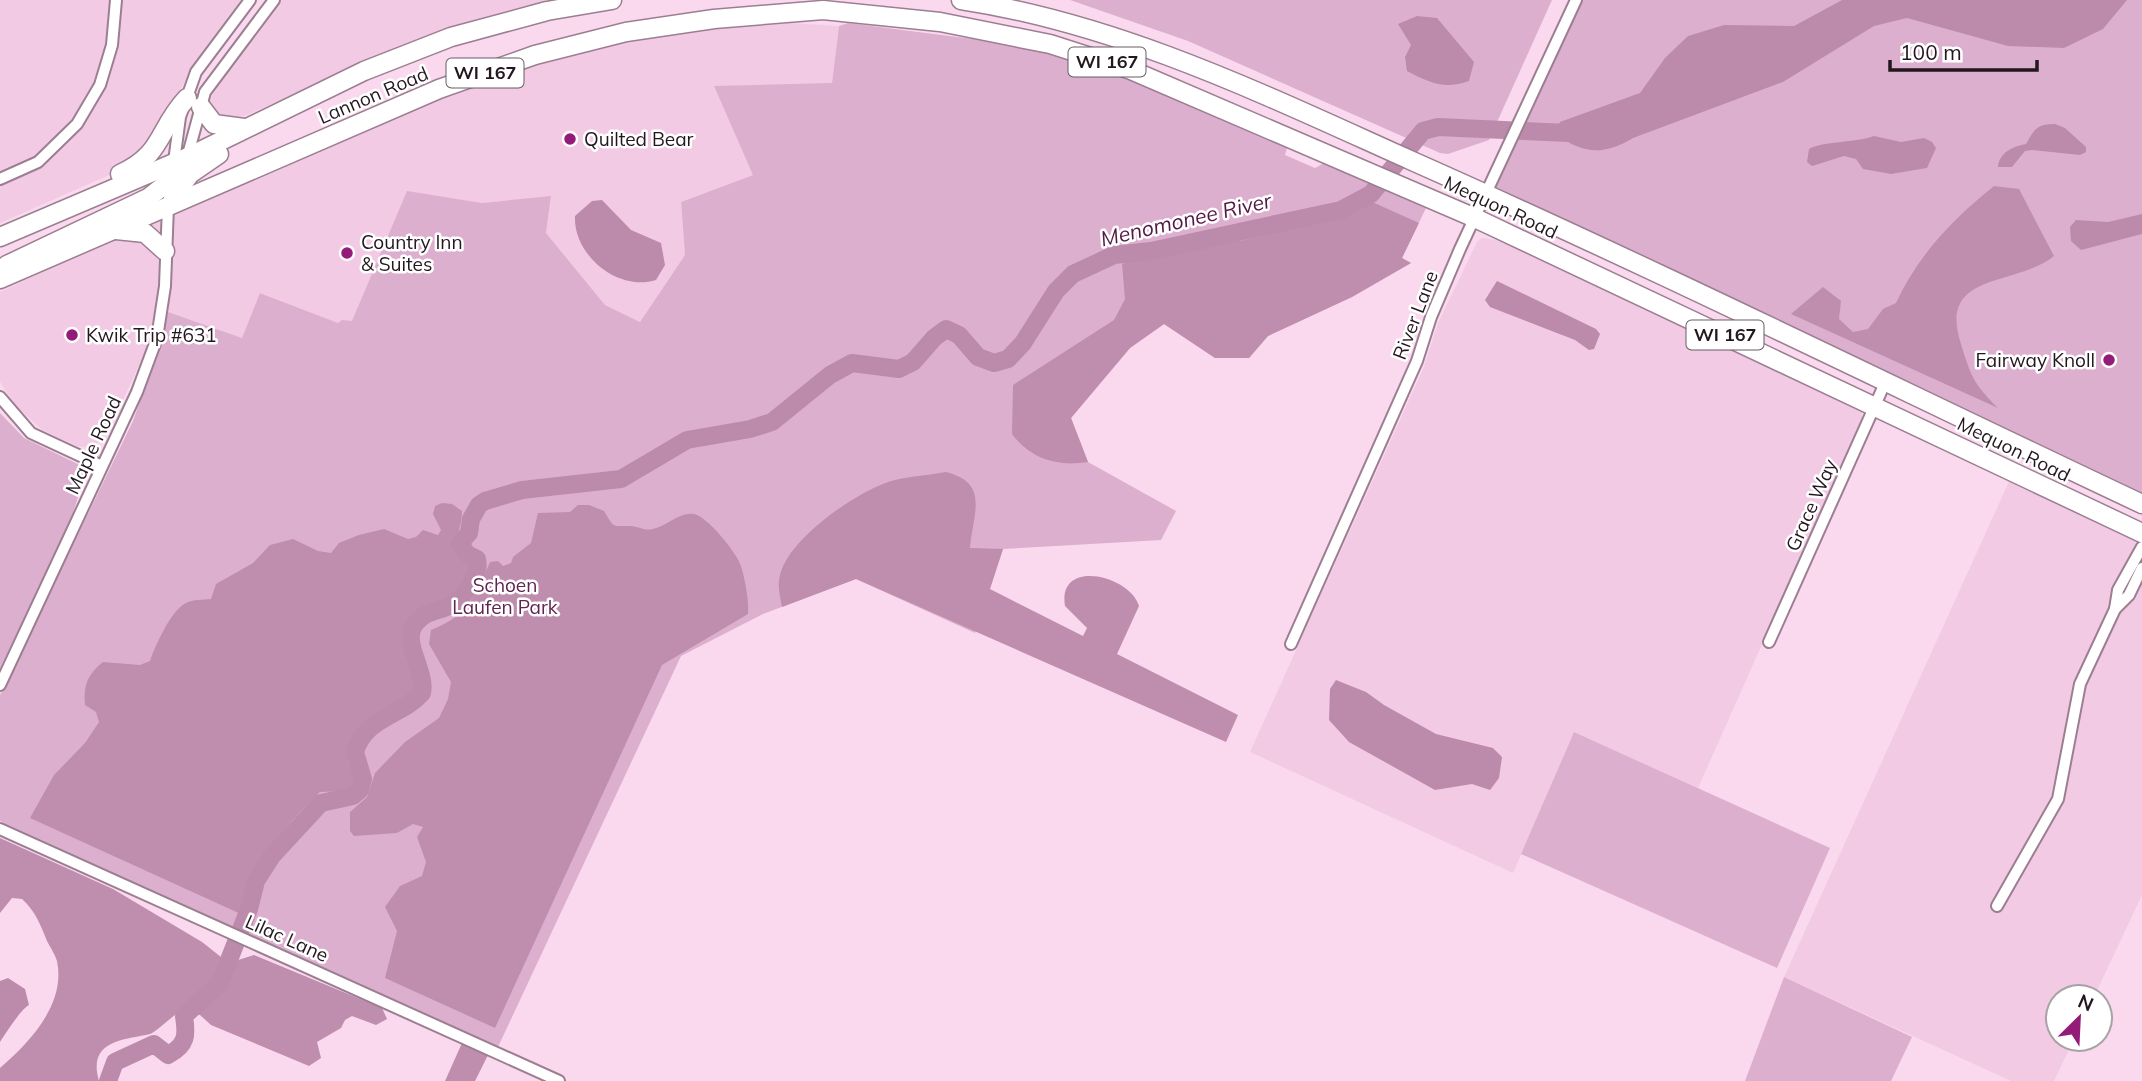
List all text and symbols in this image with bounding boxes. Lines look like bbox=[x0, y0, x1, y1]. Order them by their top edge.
scale bar bbox=[1890, 28, 2037, 72]
text: 100 m bbox=[1900, 39, 1962, 65]
road number: WI 167 bbox=[1068, 48, 1146, 76]
road number: WI 167 bbox=[447, 58, 524, 88]
street label: Lannon Road bbox=[314, 61, 432, 129]
place label: Quilted Bear bbox=[584, 127, 694, 151]
marker: Quilted Bear bbox=[562, 131, 578, 147]
street label: Mequon Road bbox=[1440, 170, 1562, 244]
water label: Menomonee River bbox=[1098, 186, 1275, 251]
place label: Country Inn & Suites bbox=[361, 230, 463, 276]
marker: Country Inn & Suites bbox=[339, 245, 355, 261]
street label: River Lane bbox=[1387, 267, 1443, 363]
road number: WI 167 bbox=[1686, 320, 1764, 349]
place label: Kwik Trip #631 bbox=[86, 323, 217, 347]
marker: Kwik Trip #631 bbox=[64, 327, 80, 343]
place label: Fairway Knoll bbox=[1976, 348, 2095, 372]
marker: Fairway Knoll bbox=[2101, 352, 2117, 368]
street label: Maple Road bbox=[60, 392, 126, 498]
street label: Mequon Road bbox=[1954, 411, 2074, 487]
street label: Grace Way bbox=[1780, 455, 1842, 555]
park label: Schoen Laufen Park bbox=[452, 573, 558, 619]
street label: Lilac Lane bbox=[242, 909, 332, 967]
north arrow bbox=[2044, 983, 2114, 1053]
text: N bbox=[2074, 989, 2097, 1016]

